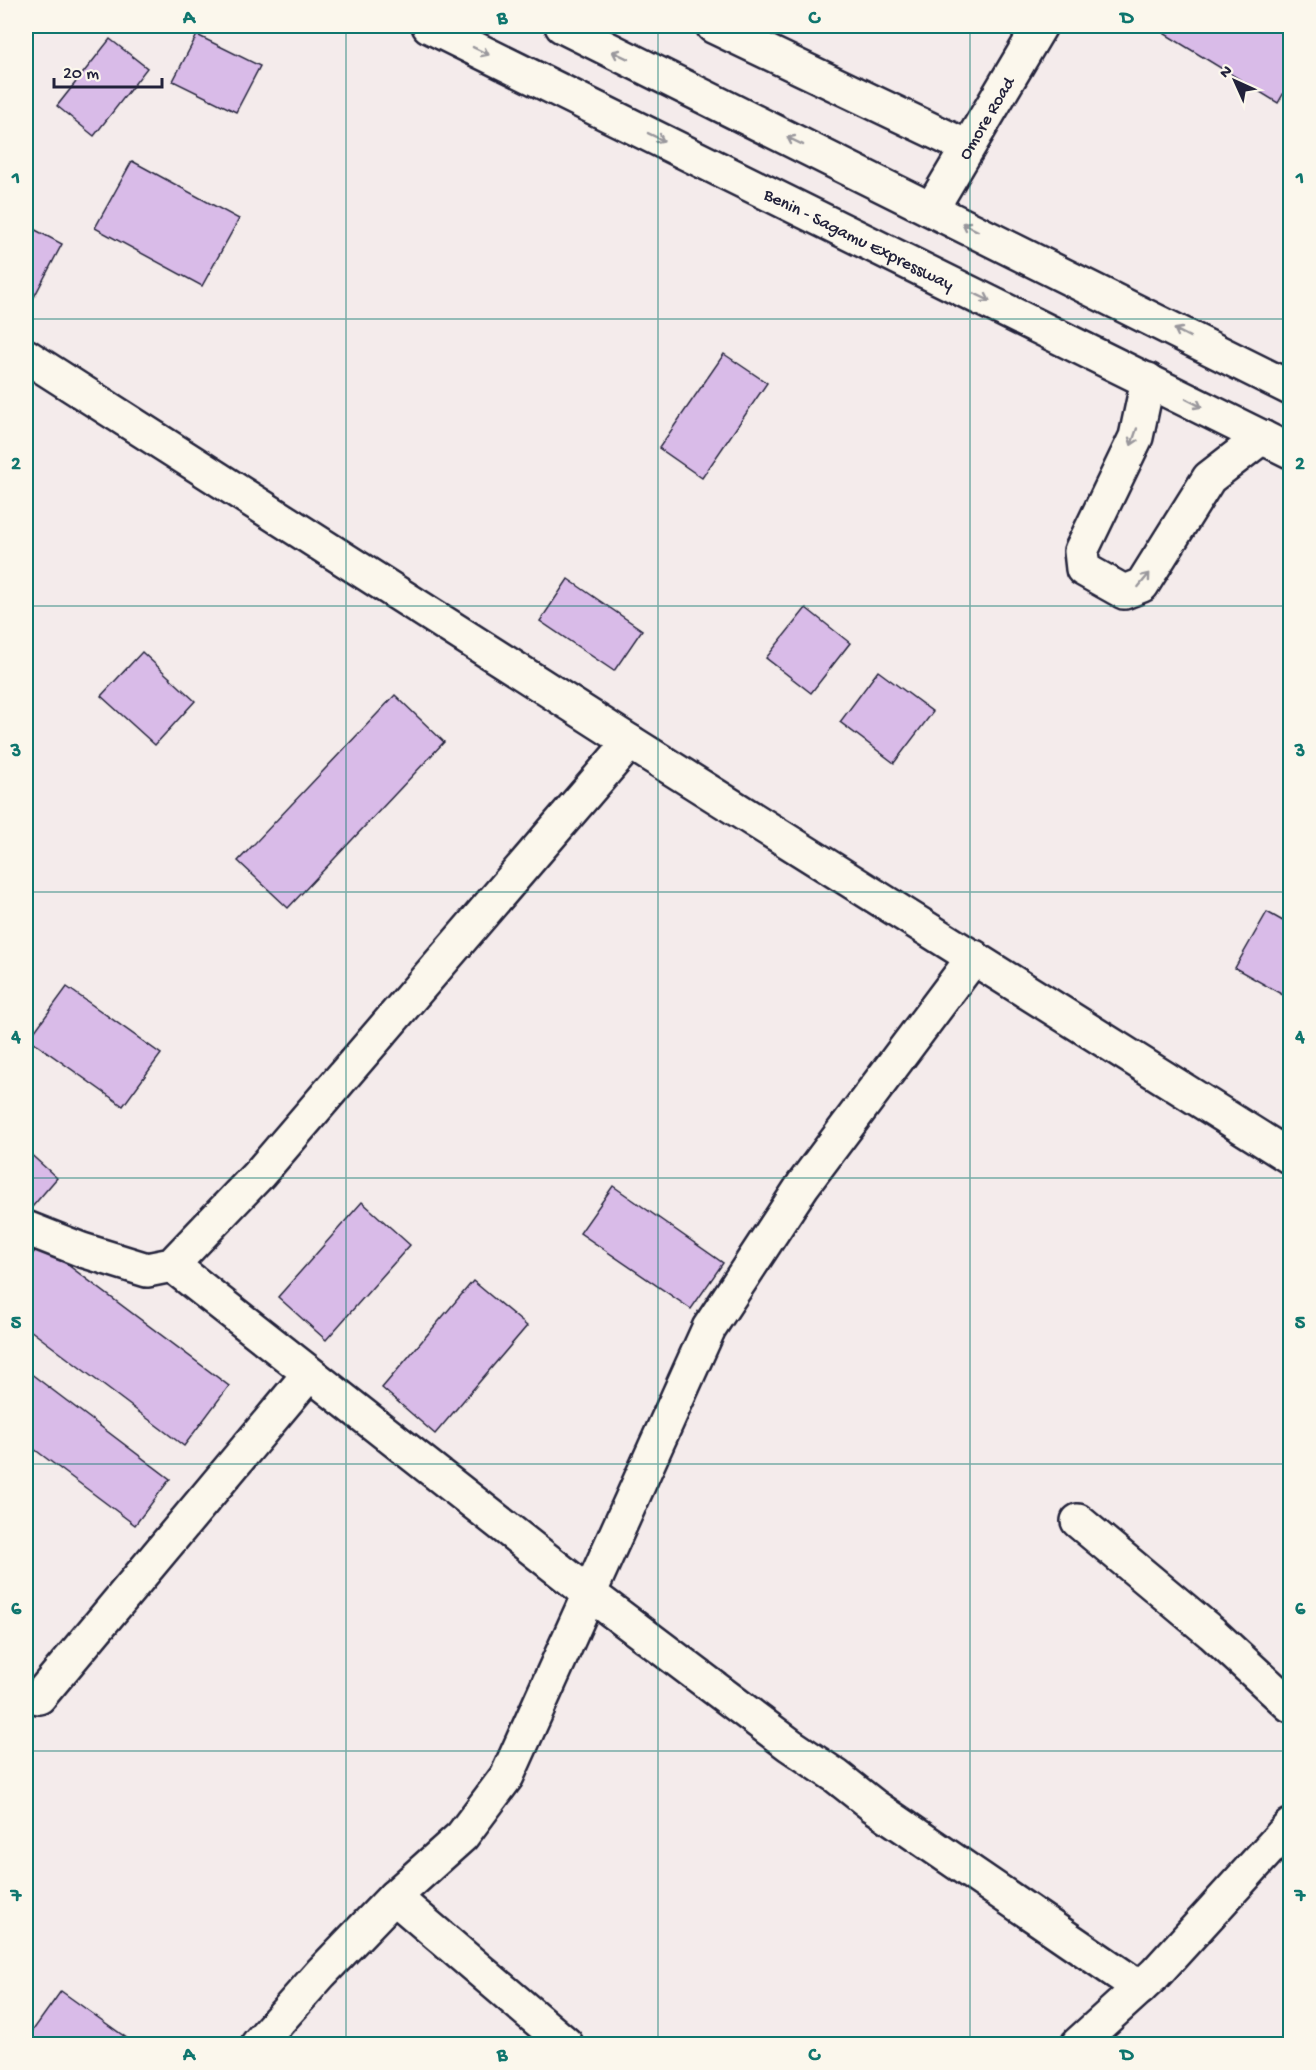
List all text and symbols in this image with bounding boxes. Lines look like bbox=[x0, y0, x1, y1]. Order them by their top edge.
text: A bbox=[182, 8, 197, 31]
text: B bbox=[496, 8, 508, 31]
text: C bbox=[808, 8, 822, 31]
text: D bbox=[1118, 8, 1134, 31]
one-way arrow bbox=[472, 46, 490, 58]
one-way arrow bbox=[612, 48, 630, 60]
scale bar bbox=[54, 51, 162, 89]
north arrow bbox=[1205, 51, 1265, 111]
text: N bbox=[1216, 62, 1238, 83]
text: 20 m bbox=[63, 64, 99, 85]
street label: Omore Road bbox=[955, 73, 1021, 164]
one-way arrow bbox=[647, 132, 665, 144]
one-way arrow bbox=[787, 135, 805, 146]
text: 1 bbox=[11, 168, 20, 191]
text: 1 bbox=[1295, 168, 1304, 191]
street label: Benin - Sagamu Expressway bbox=[759, 185, 957, 296]
one-way arrow bbox=[961, 221, 979, 233]
one-way arrow bbox=[972, 292, 990, 304]
one-way arrow bbox=[1173, 327, 1191, 339]
one-way arrow bbox=[1185, 397, 1202, 409]
one-way arrow bbox=[1128, 427, 1139, 446]
text: 2 bbox=[11, 454, 21, 477]
text: 2 bbox=[1295, 454, 1305, 477]
one-way arrow bbox=[1137, 572, 1150, 588]
text: 3 bbox=[10, 741, 21, 764]
text: 3 bbox=[1294, 741, 1305, 764]
text: 4 bbox=[10, 1027, 21, 1050]
text: 4 bbox=[1294, 1027, 1305, 1050]
text: 5 bbox=[11, 1313, 22, 1336]
text: 5 bbox=[1295, 1313, 1306, 1336]
text: 6 bbox=[11, 1599, 22, 1622]
text: 6 bbox=[1295, 1599, 1306, 1622]
text: 7 bbox=[10, 1886, 23, 1909]
text: 7 bbox=[1294, 1886, 1307, 1909]
text: A bbox=[182, 2045, 197, 2068]
text: B bbox=[496, 2045, 508, 2068]
text: C bbox=[808, 2045, 822, 2068]
text: D bbox=[1118, 2045, 1134, 2068]

